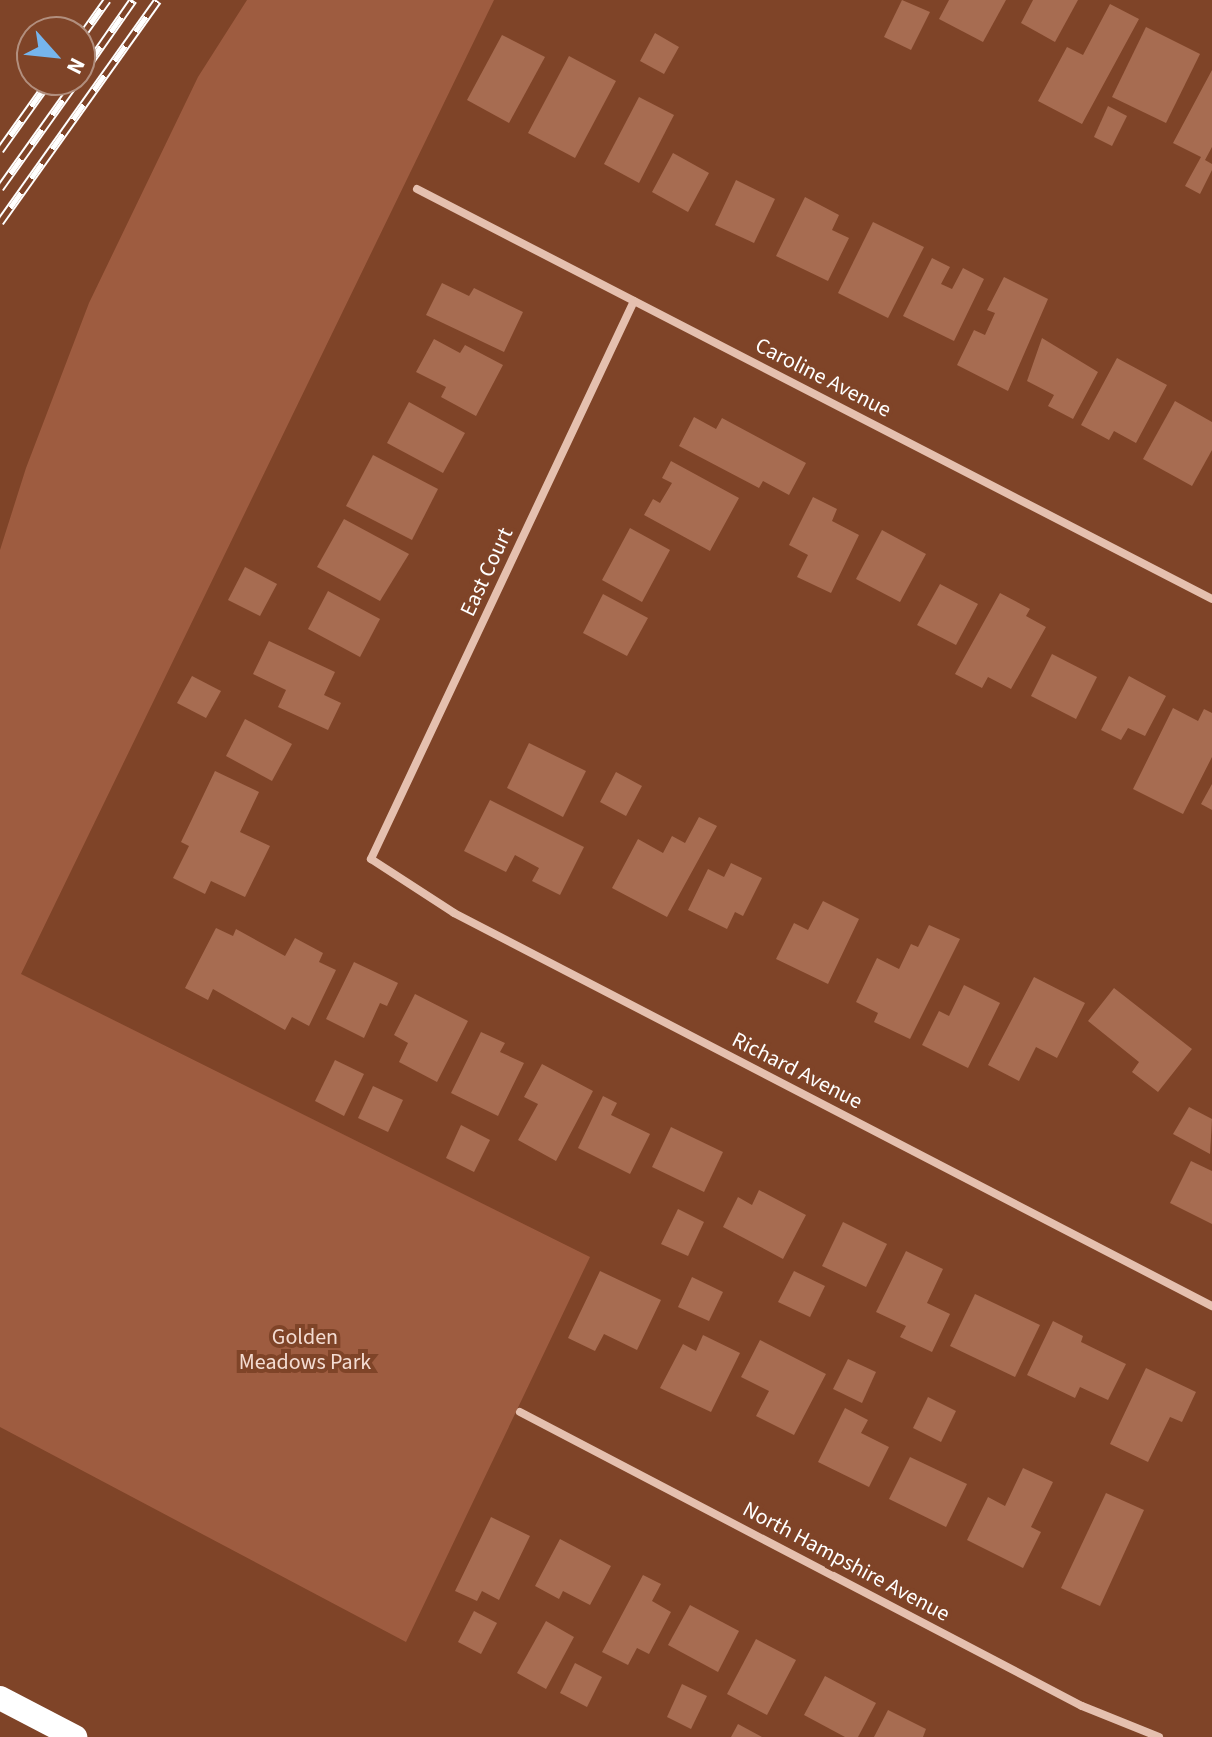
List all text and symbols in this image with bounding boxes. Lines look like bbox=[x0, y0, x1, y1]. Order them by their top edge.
north arrow bbox=[16, 16, 96, 96]
text: N bbox=[58, 52, 93, 80]
street label: Caroline Avenue bbox=[751, 332, 895, 424]
street label: East Court bbox=[455, 523, 519, 621]
street label: Richard Avenue bbox=[727, 1027, 867, 1115]
park label: Golden Meadows Park bbox=[239, 1324, 371, 1376]
street label: North Hampshire Avenue bbox=[738, 1496, 954, 1628]

